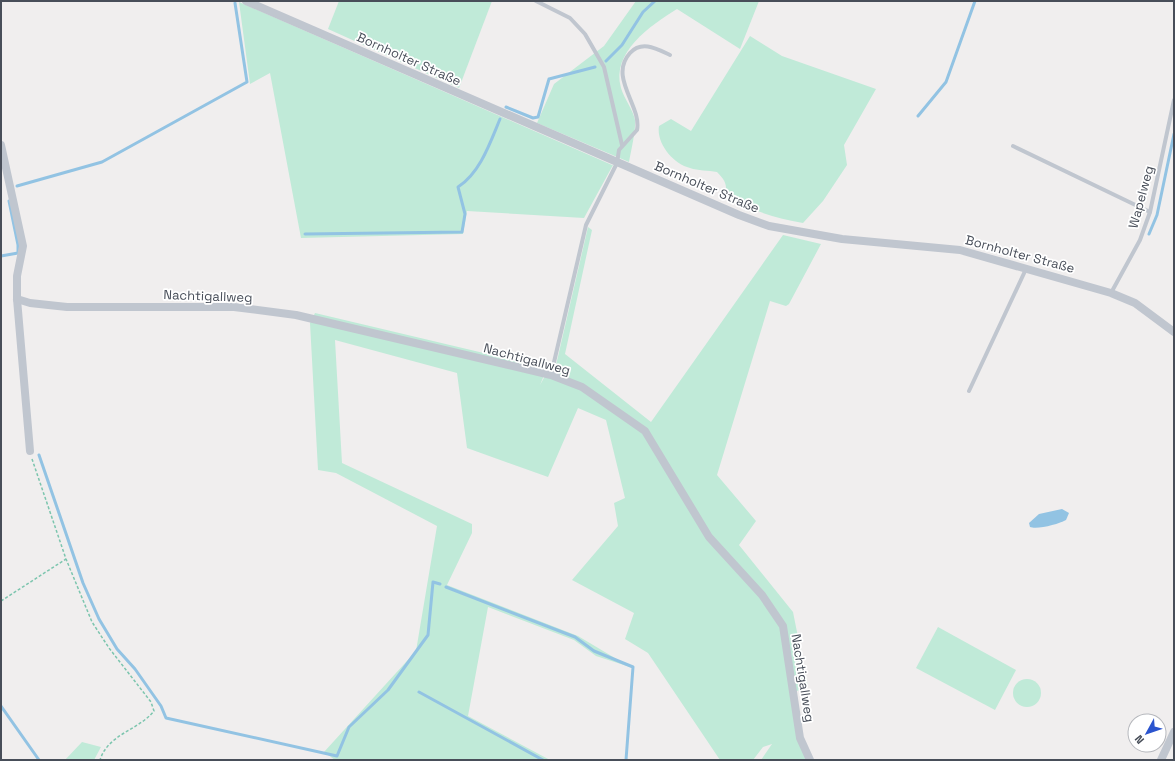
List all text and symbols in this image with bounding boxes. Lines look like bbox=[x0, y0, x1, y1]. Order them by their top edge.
street label: Bornholter Straße bbox=[354, 28, 464, 90]
street label: Bornholter Straße bbox=[652, 157, 762, 217]
street label: Wapelweg bbox=[1124, 164, 1158, 230]
street label: Bornholter Straße bbox=[964, 231, 1076, 277]
street label: Nachtigallweg bbox=[163, 286, 253, 306]
street label: Nachtigallweg bbox=[482, 339, 572, 379]
street label: Nachtigallweg bbox=[788, 633, 818, 723]
north arrow bbox=[1127, 713, 1167, 753]
text: N bbox=[1132, 732, 1147, 747]

